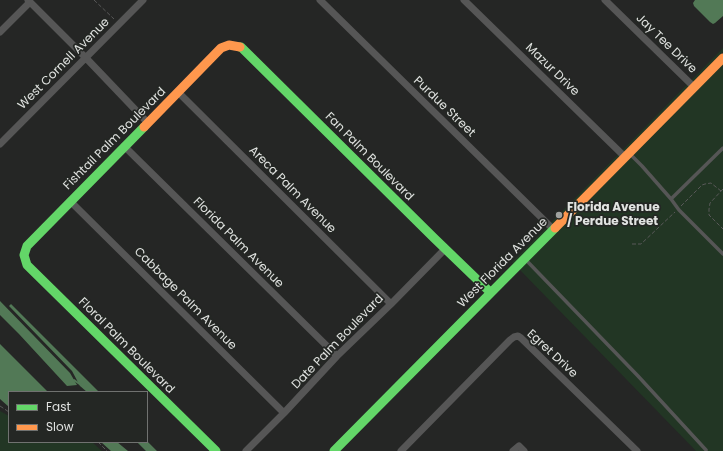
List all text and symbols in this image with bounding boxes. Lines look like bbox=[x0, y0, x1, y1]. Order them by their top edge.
street label: Jay Tee Drive bbox=[633, 11, 699, 77]
street label: West Cornell Avenue bbox=[15, 15, 113, 113]
street label: Mazur Drive bbox=[522, 41, 582, 99]
street label: Purdue Street bbox=[410, 74, 478, 140]
street label: Fishtail Palm Boulevard bbox=[61, 85, 169, 193]
street label: Fan Palm Boulevard bbox=[322, 110, 416, 204]
street label: Areca Palm Avenue bbox=[245, 143, 339, 237]
street label: Florida Palm Avenue bbox=[190, 195, 286, 291]
place label: Florida Avenue / Perdue Street bbox=[567, 201, 660, 229]
marker: Florida Avenue / Perdue Street bbox=[554, 210, 564, 220]
street label: West Florida Avenue bbox=[455, 215, 551, 311]
street label: Cabbage Palm Avenue bbox=[131, 245, 239, 353]
street label: Date Palm Boulevard bbox=[289, 292, 387, 392]
street label: Floral Palm Boulevard bbox=[75, 295, 177, 397]
street label: Egret Drive bbox=[524, 327, 580, 381]
legend bbox=[8, 391, 148, 443]
text: Fast bbox=[46, 398, 71, 415]
text: Slow bbox=[46, 418, 74, 435]

